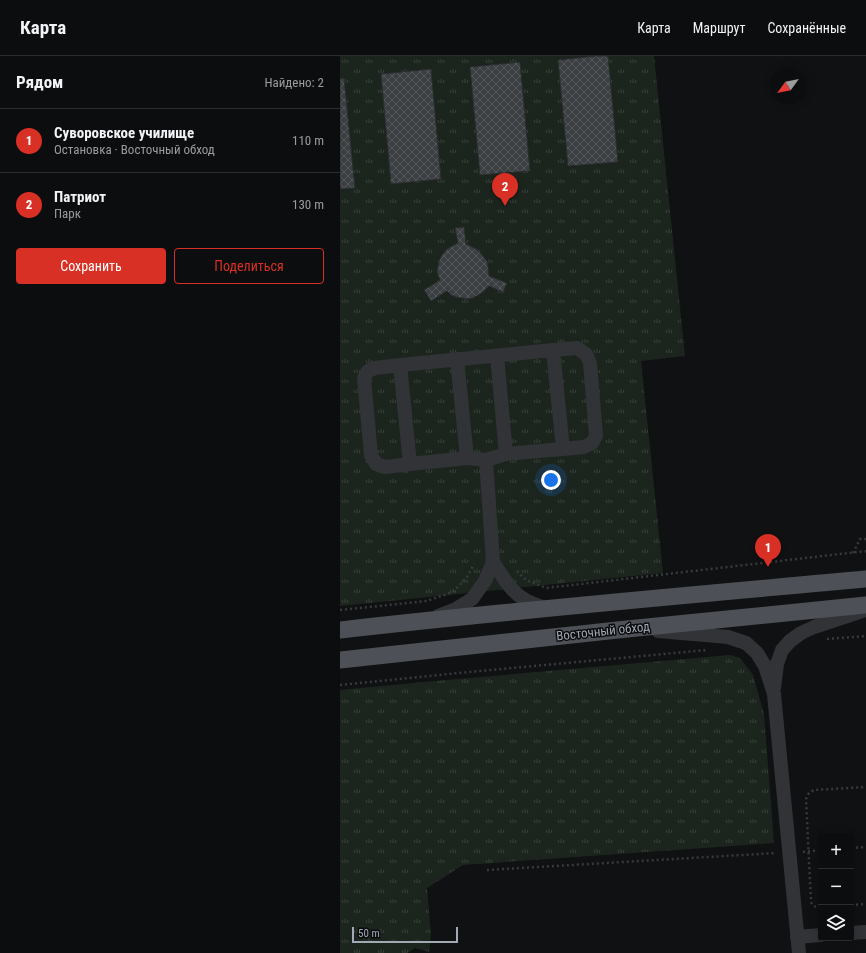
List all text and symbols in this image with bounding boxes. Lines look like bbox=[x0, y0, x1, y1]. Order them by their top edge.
text: Карта bbox=[20, 16, 66, 39]
text: Карта bbox=[637, 20, 671, 36]
text: Маршрут bbox=[693, 20, 745, 36]
text: Сохранённые bbox=[767, 20, 846, 36]
north arrow bbox=[770, 68, 806, 104]
text: Рядом bbox=[16, 72, 63, 92]
text: Найдено: 2 bbox=[264, 75, 324, 90]
text: Суворовское училище bbox=[54, 124, 194, 142]
text: 1 bbox=[26, 133, 32, 148]
text: 110 m bbox=[292, 133, 324, 148]
text: Остановка · Восточный обход bbox=[54, 142, 215, 157]
pin: 2 bbox=[492, 173, 518, 206]
text: Патриот bbox=[54, 188, 106, 206]
text: 2 bbox=[26, 197, 32, 212]
text: 130 m bbox=[292, 197, 324, 212]
text: Парк bbox=[54, 206, 81, 221]
button: Сохранить bbox=[16, 248, 166, 284]
button: Поделиться bbox=[174, 248, 324, 284]
your location bbox=[541, 470, 561, 490]
pin: 1 bbox=[755, 534, 781, 567]
street label: Восточный обход bbox=[555, 619, 651, 643]
map controls bbox=[818, 833, 854, 941]
button: + bbox=[818, 833, 854, 869]
button: − bbox=[818, 869, 854, 905]
button: layers bbox=[818, 905, 854, 941]
scale bar bbox=[352, 925, 458, 944]
text: 50 m bbox=[358, 927, 380, 940]

